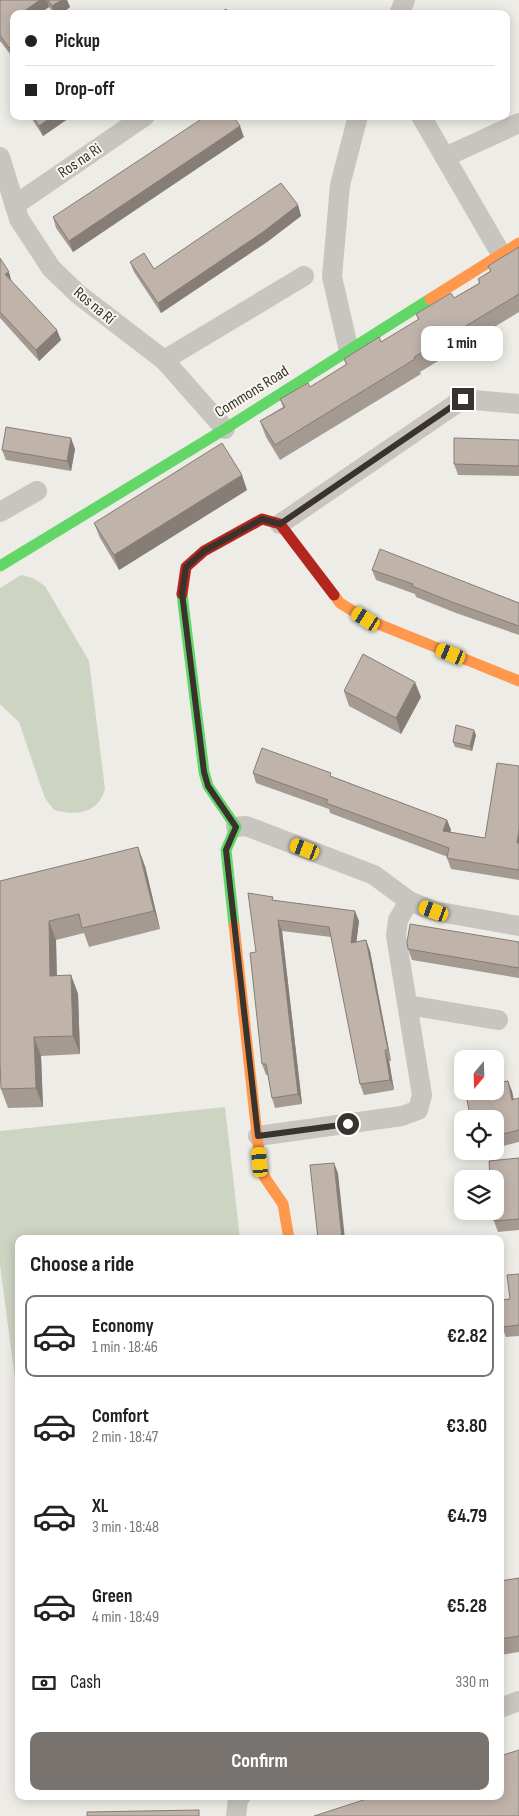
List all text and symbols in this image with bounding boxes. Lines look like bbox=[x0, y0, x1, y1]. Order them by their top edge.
text: Pickup bbox=[55, 30, 100, 53]
text: Drop-off bbox=[55, 78, 115, 101]
street label: Ros na Ri bbox=[55, 140, 105, 182]
street label: Ros na Rí bbox=[69, 283, 119, 329]
callout: 1 min bbox=[422, 326, 504, 362]
text: 1 min bbox=[447, 334, 477, 353]
street label: Commons Road bbox=[212, 362, 292, 422]
route end bbox=[452, 388, 474, 410]
car bbox=[349, 605, 382, 633]
car bbox=[434, 641, 467, 667]
car bbox=[288, 837, 321, 861]
car bbox=[417, 899, 450, 923]
north arrow bbox=[454, 1050, 504, 1100]
map controls bbox=[454, 1050, 504, 1220]
button: locate bbox=[454, 1110, 504, 1160]
route start bbox=[337, 1113, 359, 1135]
car bbox=[251, 1146, 268, 1178]
button: layers bbox=[454, 1170, 504, 1220]
text: Choose a ride bbox=[30, 1251, 134, 1278]
icon: car bbox=[32, 1314, 77, 1359]
text: Economy bbox=[92, 1315, 154, 1338]
text: €2.82 bbox=[447, 1325, 487, 1348]
text: 1 min · 18:46 bbox=[92, 1338, 158, 1357]
icon: car bbox=[32, 1404, 77, 1449]
text: Comfort bbox=[92, 1405, 149, 1428]
text: €3.80 bbox=[446, 1415, 487, 1438]
text: 2 min · 18:47 bbox=[92, 1428, 158, 1447]
icon: car bbox=[32, 1494, 77, 1539]
text: XL bbox=[92, 1495, 108, 1518]
text: €4.79 bbox=[447, 1505, 487, 1528]
text: 3 min · 18:48 bbox=[92, 1518, 159, 1537]
icon: car bbox=[32, 1584, 77, 1629]
text: Green bbox=[92, 1585, 132, 1608]
text: €5.28 bbox=[447, 1595, 487, 1618]
text: 4 min · 18:49 bbox=[92, 1608, 159, 1627]
icon: cash bbox=[30, 1669, 58, 1697]
text: Cash bbox=[70, 1671, 101, 1694]
text: 330 m bbox=[456, 1673, 489, 1692]
button: Confirm bbox=[30, 1732, 489, 1790]

